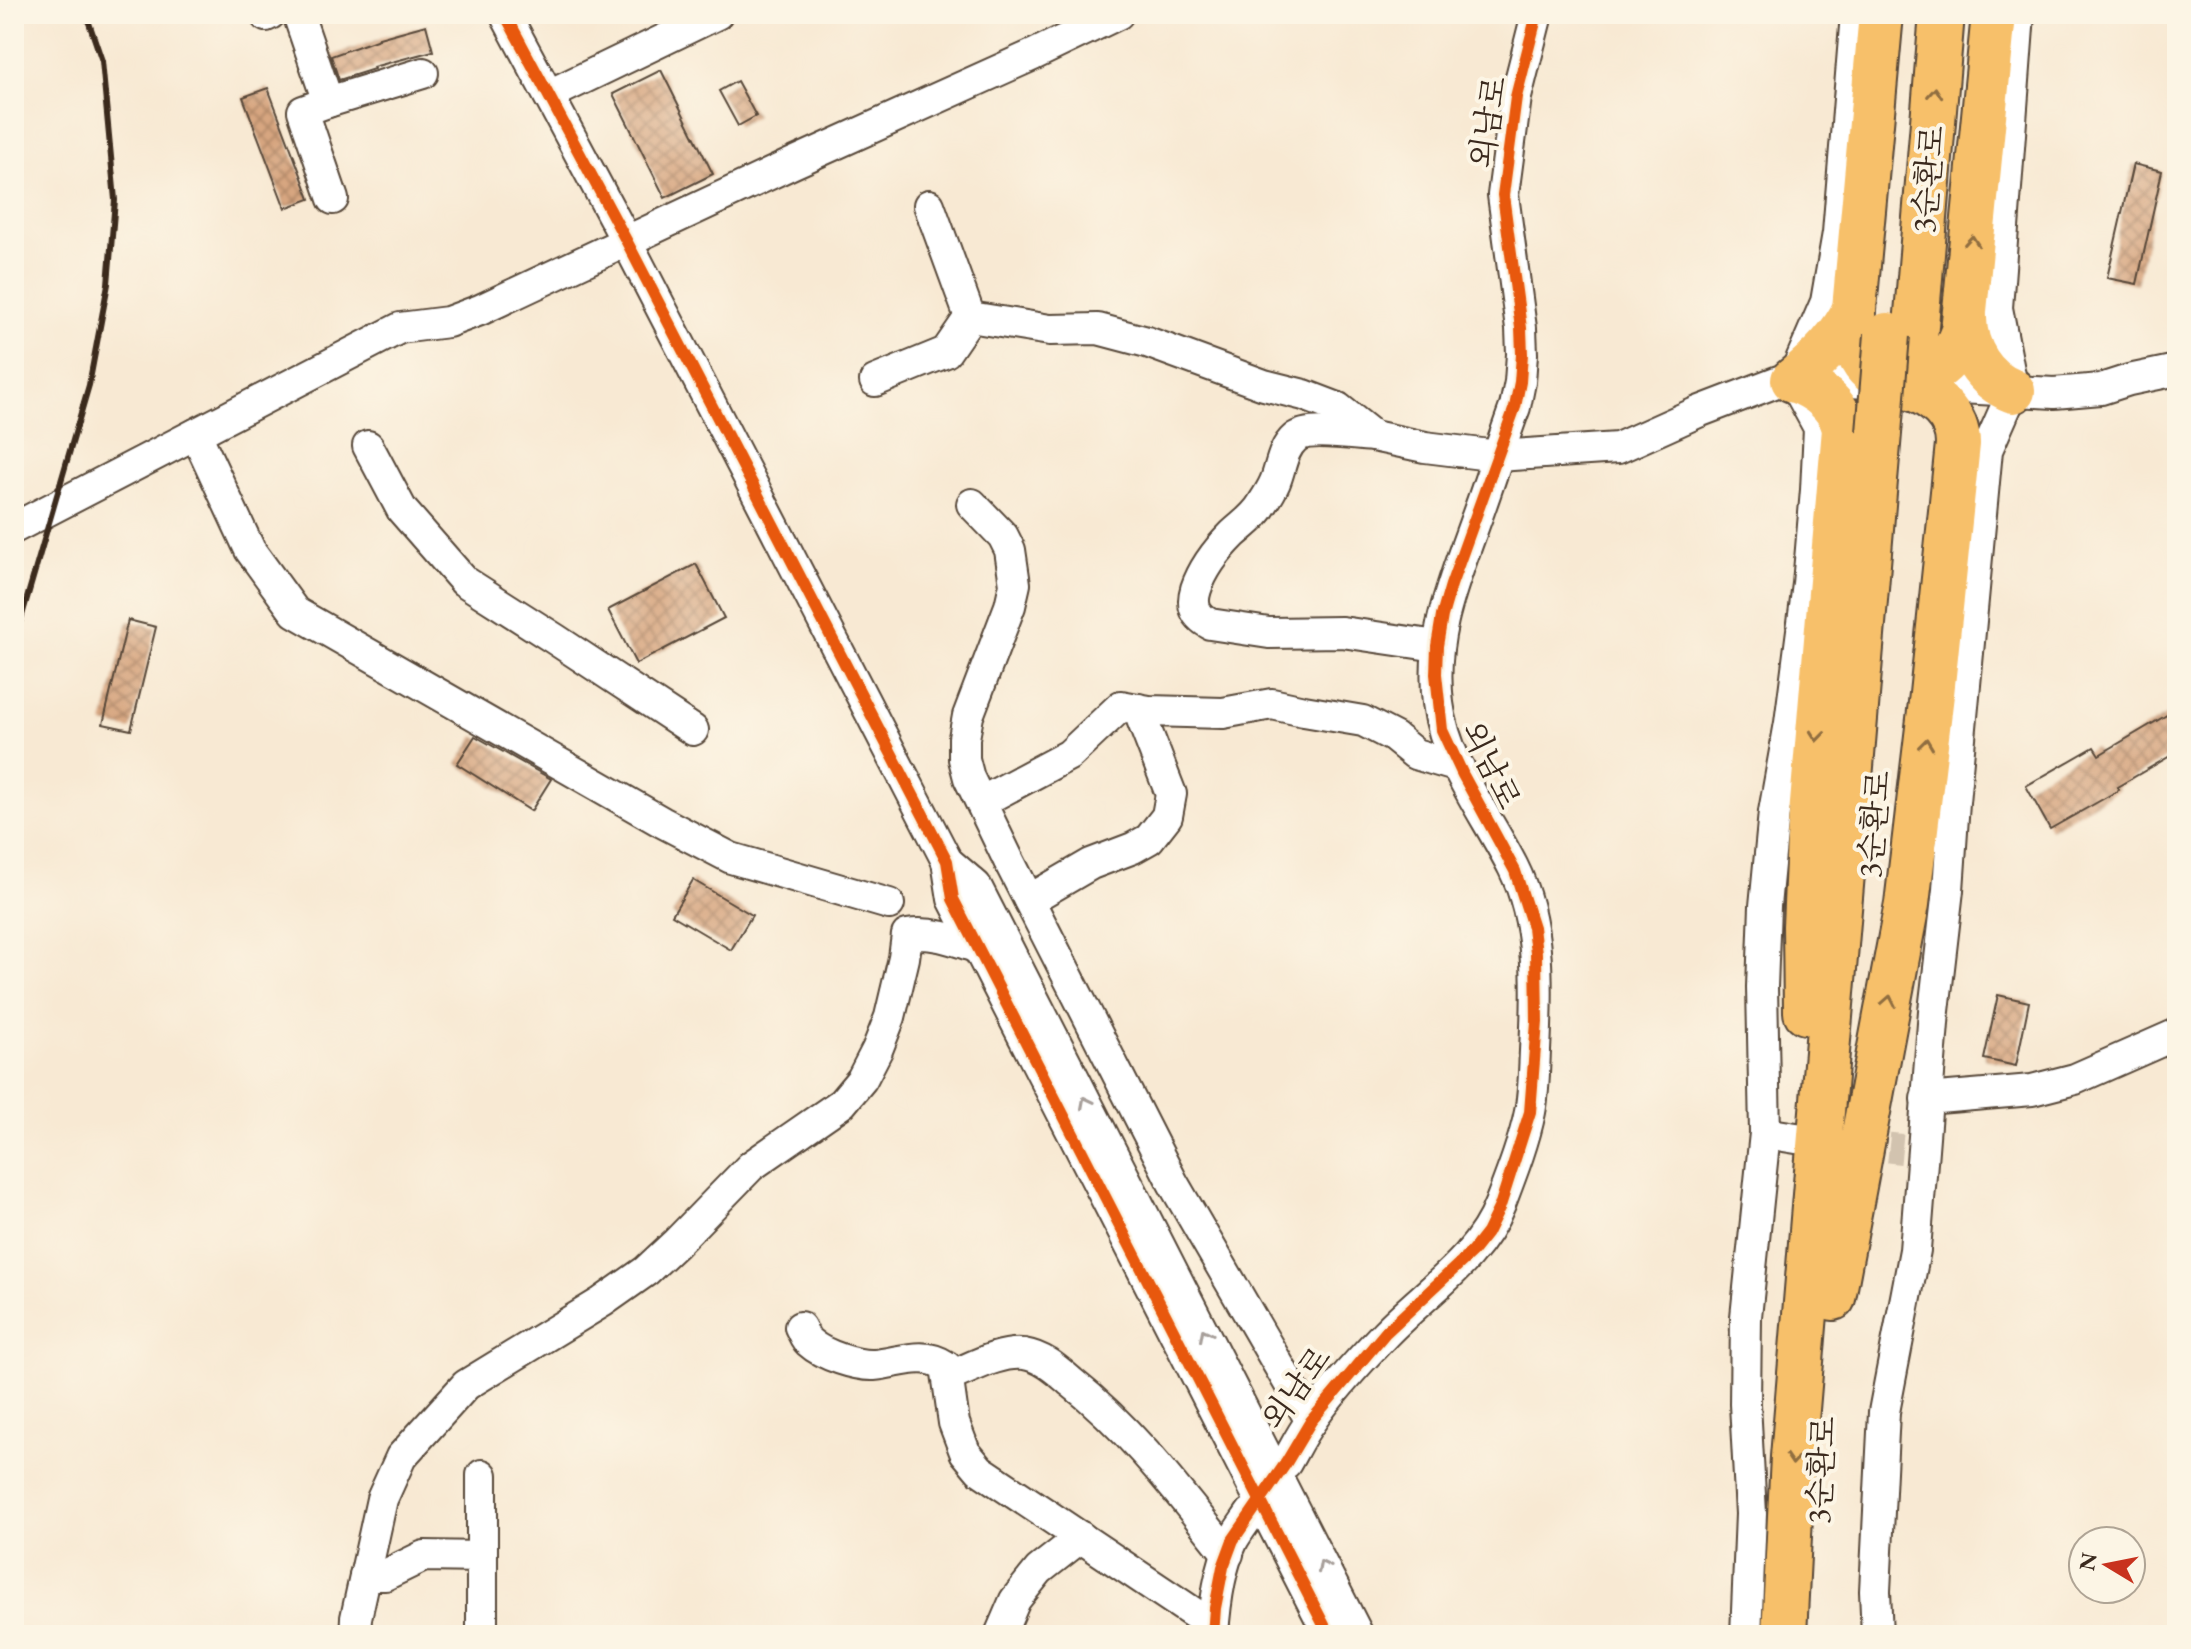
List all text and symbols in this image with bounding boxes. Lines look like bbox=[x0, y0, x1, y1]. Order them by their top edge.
street label: 외남로 bbox=[1460, 73, 1516, 171]
one-way arrow bbox=[1926, 86, 1943, 99]
street label: 3순환로 bbox=[1902, 123, 1954, 235]
one-way arrow bbox=[1964, 234, 1981, 247]
street label: 외남로 bbox=[1452, 714, 1530, 816]
one-way arrow bbox=[1809, 730, 1826, 743]
one-way arrow bbox=[1917, 737, 1934, 751]
street label: 3순환로 bbox=[1848, 768, 1900, 880]
one-way arrow bbox=[1879, 995, 1896, 1008]
one-way arrow bbox=[1081, 1096, 1096, 1111]
one-way arrow bbox=[1199, 1327, 1214, 1342]
street label: 외남로 bbox=[1252, 1338, 1340, 1438]
street label: 3순환로 bbox=[1797, 1415, 1845, 1525]
one-way arrow bbox=[1785, 1453, 1802, 1466]
north arrow bbox=[2067, 1525, 2147, 1605]
text: N bbox=[2072, 1550, 2104, 1573]
one-way arrow bbox=[1317, 1559, 1332, 1574]

